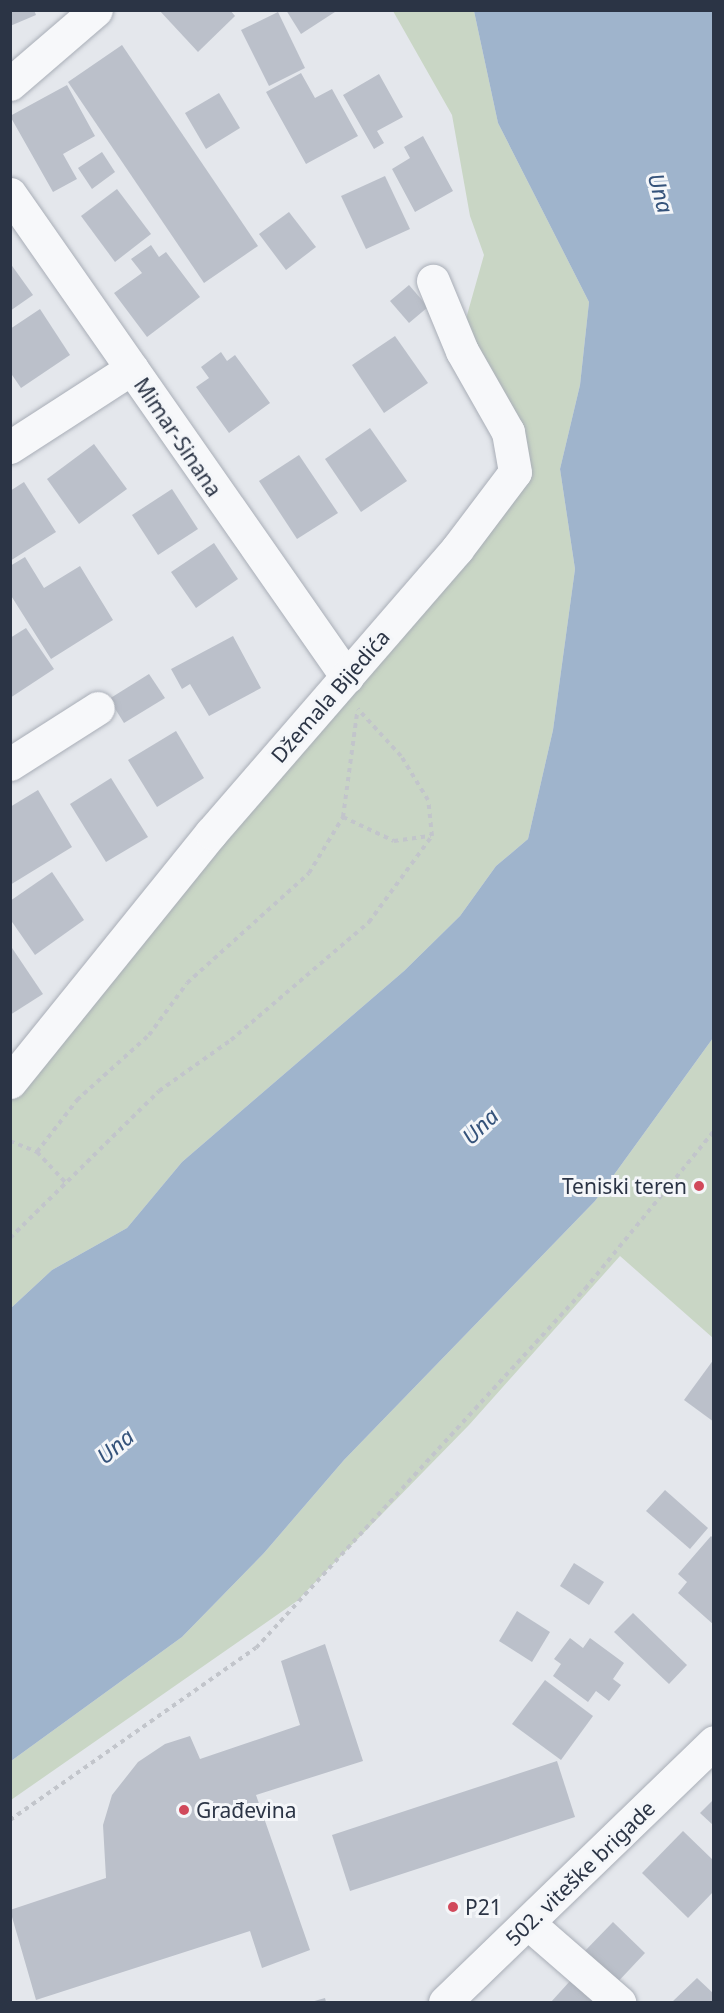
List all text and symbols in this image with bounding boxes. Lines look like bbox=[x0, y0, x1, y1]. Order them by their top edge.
water label: Una bbox=[643, 170, 679, 216]
street label: Mimar-Sinana bbox=[129, 373, 227, 501]
street label: Džemala Bijedića bbox=[265, 624, 395, 768]
water label: Una bbox=[456, 1103, 504, 1149]
place label: Teniski teren bbox=[562, 1173, 687, 1199]
marker: Teniski teren bbox=[692, 1179, 706, 1193]
water label: Una bbox=[91, 1423, 139, 1469]
street label: 502. viteške brigade bbox=[500, 1795, 660, 1951]
place label: Građevina bbox=[196, 1797, 297, 1823]
marker: Građevina bbox=[177, 1803, 191, 1817]
place label: P21 bbox=[465, 1894, 502, 1920]
marker: P21 bbox=[446, 1900, 460, 1914]

